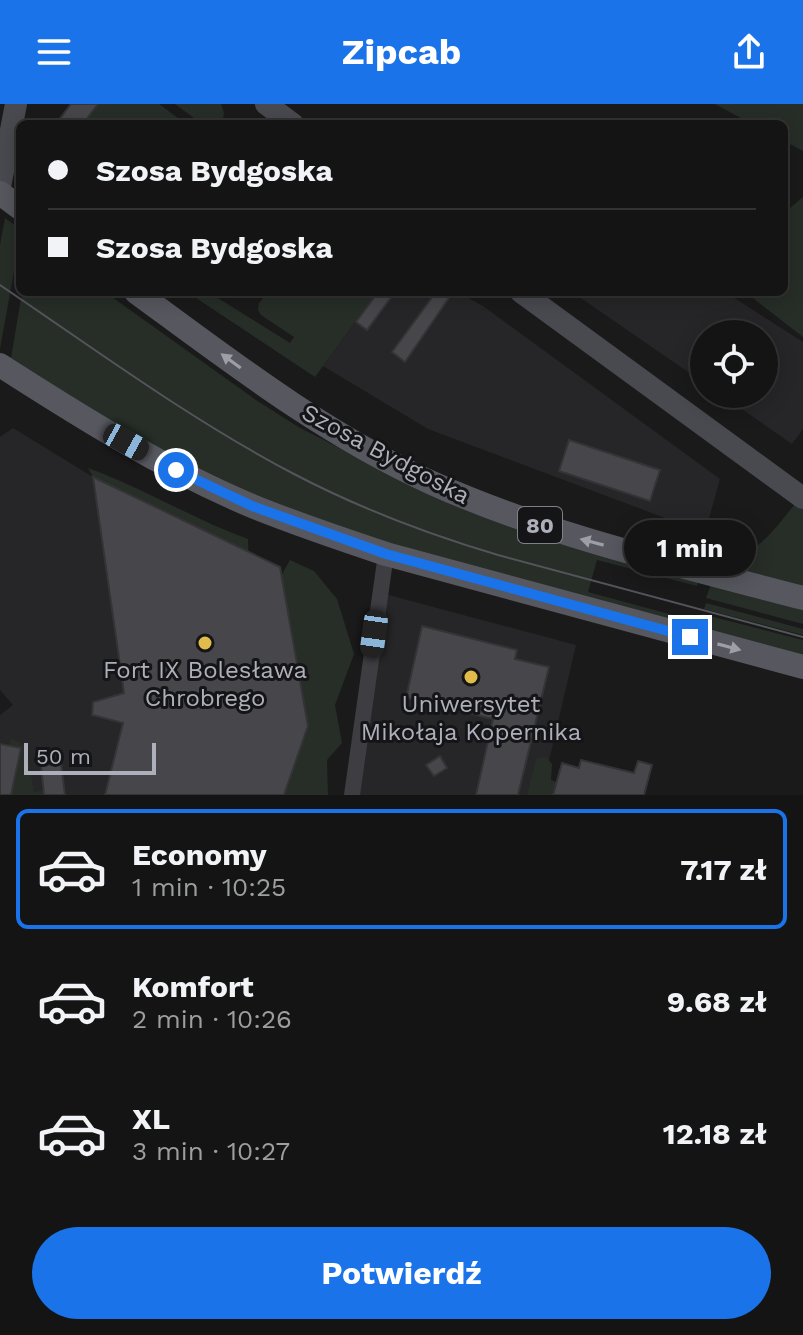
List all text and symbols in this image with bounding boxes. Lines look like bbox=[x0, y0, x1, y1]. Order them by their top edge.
icon: menu bbox=[32, 30, 76, 74]
icon: share bbox=[727, 30, 771, 74]
text: Zipcab bbox=[342, 31, 461, 73]
text: Szosa Bydgoska bbox=[96, 153, 333, 188]
text: Szosa Bydgoska bbox=[96, 230, 333, 265]
map controls bbox=[690, 320, 778, 408]
button: locate bbox=[690, 320, 778, 408]
one-way arrow bbox=[221, 354, 242, 369]
street label: Szosa Bydgoska bbox=[297, 398, 475, 510]
car bbox=[99, 420, 153, 464]
route start bbox=[158, 452, 194, 488]
road number: 80 bbox=[518, 507, 562, 543]
callout: 1 min bbox=[624, 521, 756, 577]
text: 1 min bbox=[657, 533, 723, 563]
one-way arrow bbox=[580, 535, 605, 547]
car bbox=[359, 609, 389, 659]
route end bbox=[672, 619, 708, 655]
marker: Fort IX Bolesława Chrobrego bbox=[196, 634, 214, 652]
one-way arrow bbox=[717, 642, 742, 654]
place label: Fort IX Bolesława Chrobrego bbox=[103, 656, 307, 712]
marker: Uniwersytet Mikołaja Kopernika bbox=[462, 668, 480, 686]
place label: Uniwersytet Mikołaja Kopernika bbox=[361, 690, 581, 746]
scale bar bbox=[24, 739, 156, 775]
text: 50 m bbox=[36, 744, 91, 769]
icon: car bbox=[36, 833, 108, 905]
text: Economy bbox=[132, 837, 267, 872]
text: 7.17 zł bbox=[680, 852, 767, 887]
text: 1 min · 10:25 bbox=[132, 872, 286, 902]
icon: car bbox=[36, 965, 108, 1037]
text: Komfort bbox=[132, 969, 254, 1004]
text: 9.68 zł bbox=[667, 984, 767, 1019]
text: 2 min · 10:26 bbox=[132, 1004, 292, 1034]
icon: car bbox=[36, 1097, 108, 1169]
text: XL bbox=[132, 1101, 170, 1136]
text: 12.18 zł bbox=[663, 1116, 767, 1151]
text: 3 min · 10:27 bbox=[132, 1136, 290, 1166]
button: Potwierdź bbox=[32, 1227, 771, 1319]

